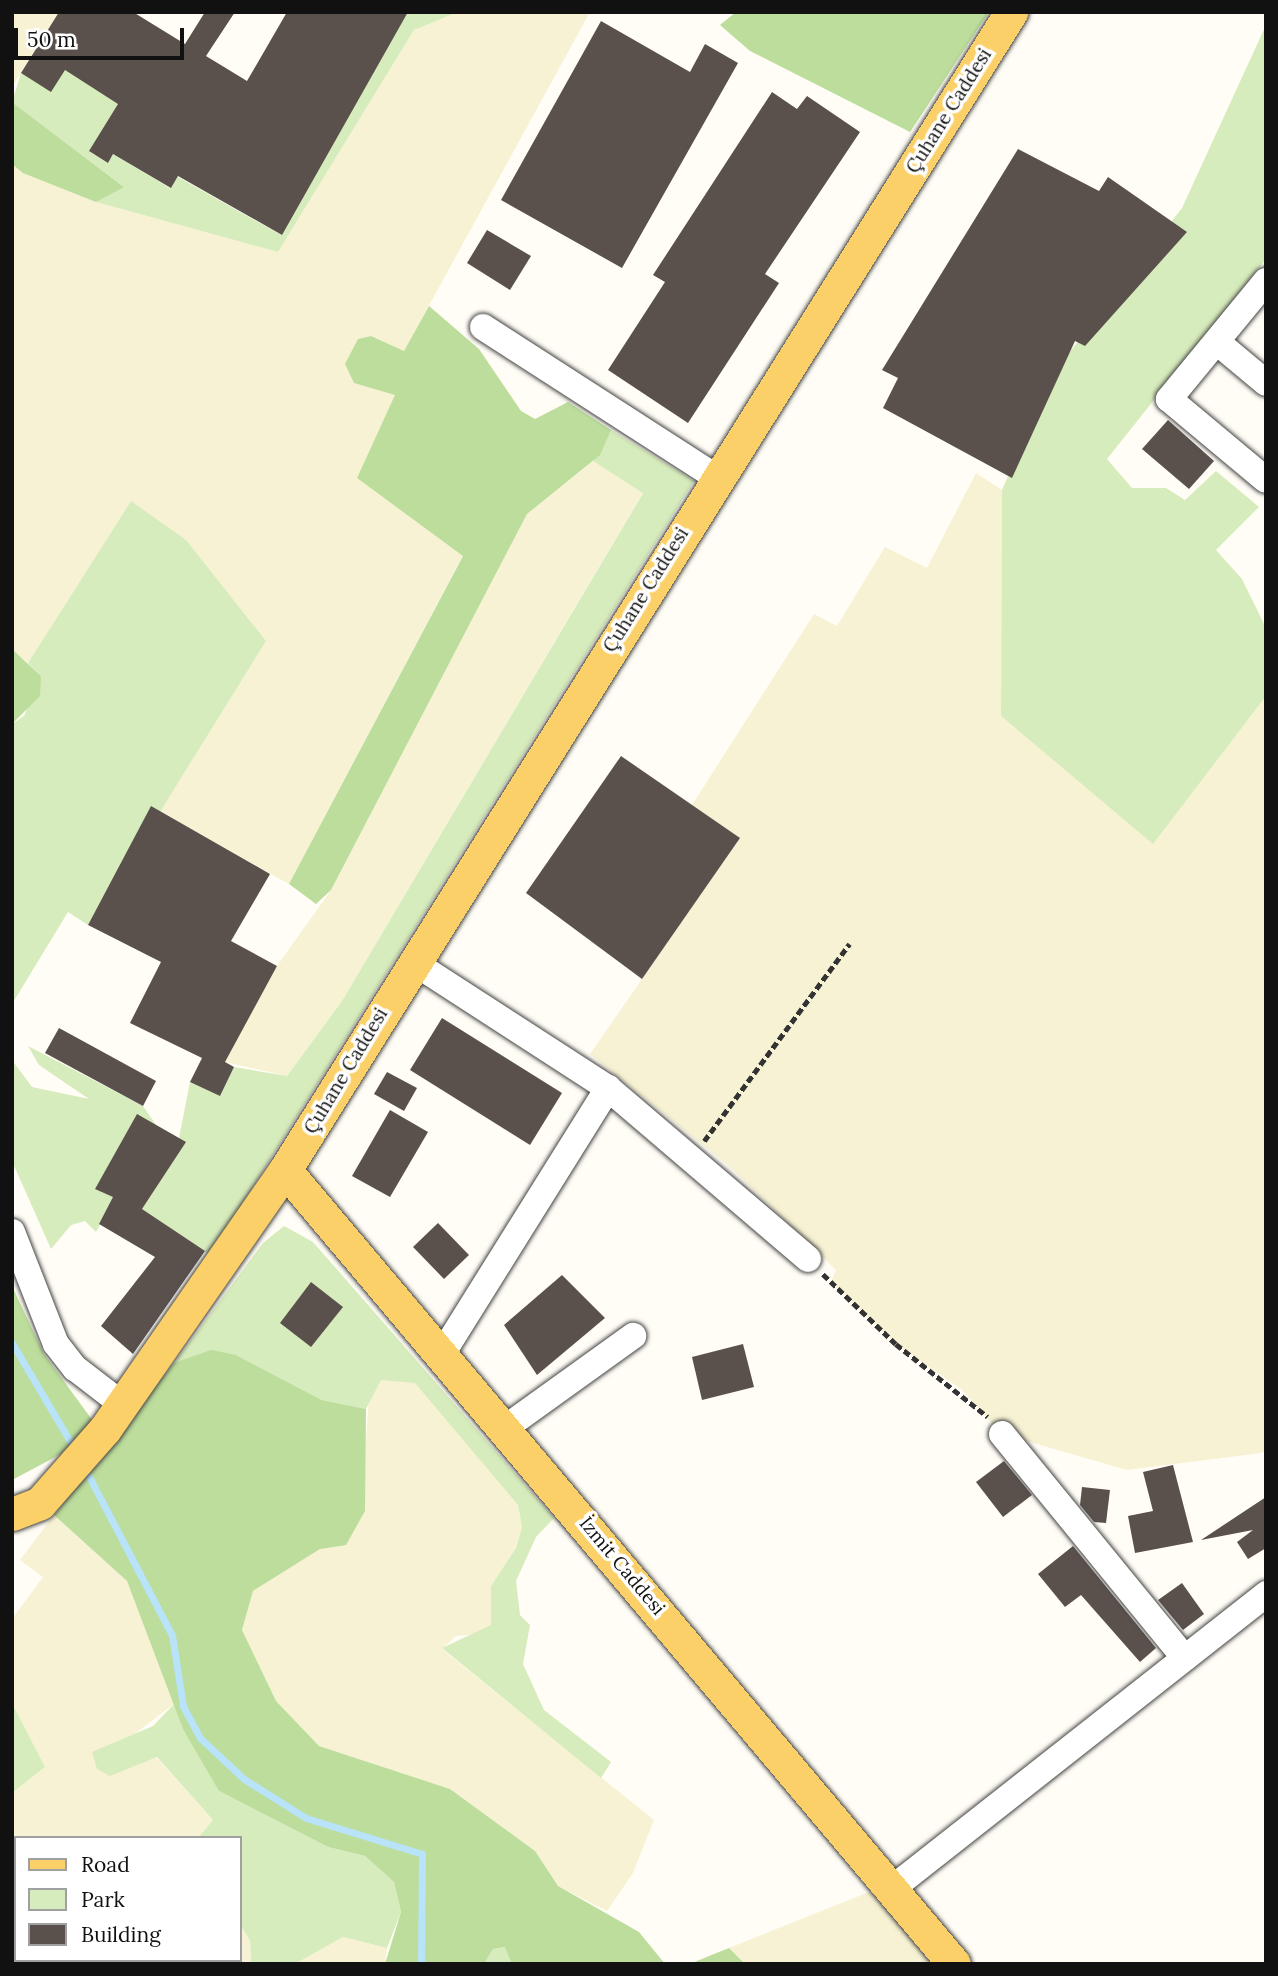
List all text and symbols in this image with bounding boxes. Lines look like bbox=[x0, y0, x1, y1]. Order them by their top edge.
scale bar bbox=[18, 14, 187, 58]
text: 50 m bbox=[27, 26, 76, 53]
street label: Çuhane Caddesi bbox=[901, 44, 997, 178]
street label: Çuhane Caddesi bbox=[598, 523, 694, 657]
street label: Çuhane Caddesi bbox=[299, 1004, 393, 1138]
street label: İzmit Caddesi bbox=[574, 1512, 670, 1620]
legend bbox=[14, 1836, 242, 1962]
text: Road bbox=[81, 1851, 130, 1878]
text: Park bbox=[81, 1886, 125, 1913]
text: Building bbox=[81, 1921, 161, 1948]

